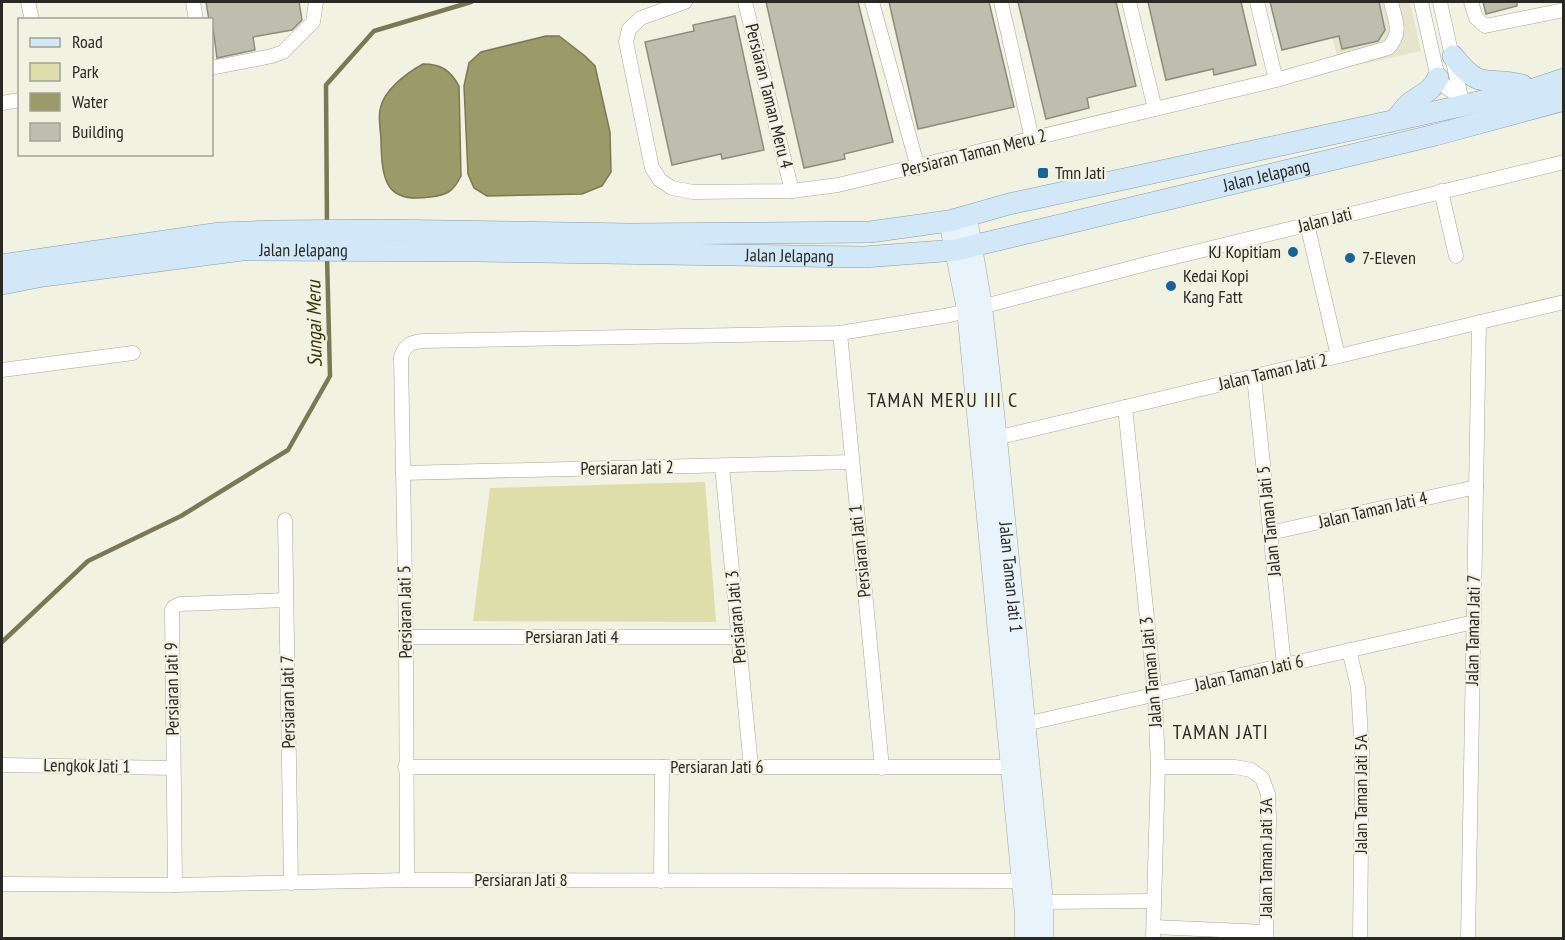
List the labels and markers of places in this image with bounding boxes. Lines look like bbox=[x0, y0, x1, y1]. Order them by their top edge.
place label: Tmn Jati bbox=[1055, 161, 1105, 184]
marker: Tmn Jati bbox=[1036, 166, 1050, 180]
place label: KJ Kopitiam bbox=[1209, 240, 1281, 263]
marker: KJ Kopitiam bbox=[1286, 245, 1300, 259]
place label: 7-Eleven bbox=[1362, 246, 1416, 269]
marker: 7-Eleven bbox=[1343, 251, 1357, 265]
place label: Kedai Kopi Kang Fatt bbox=[1183, 264, 1249, 308]
marker: Kedai Kopi Kang Fatt bbox=[1164, 279, 1178, 293]

